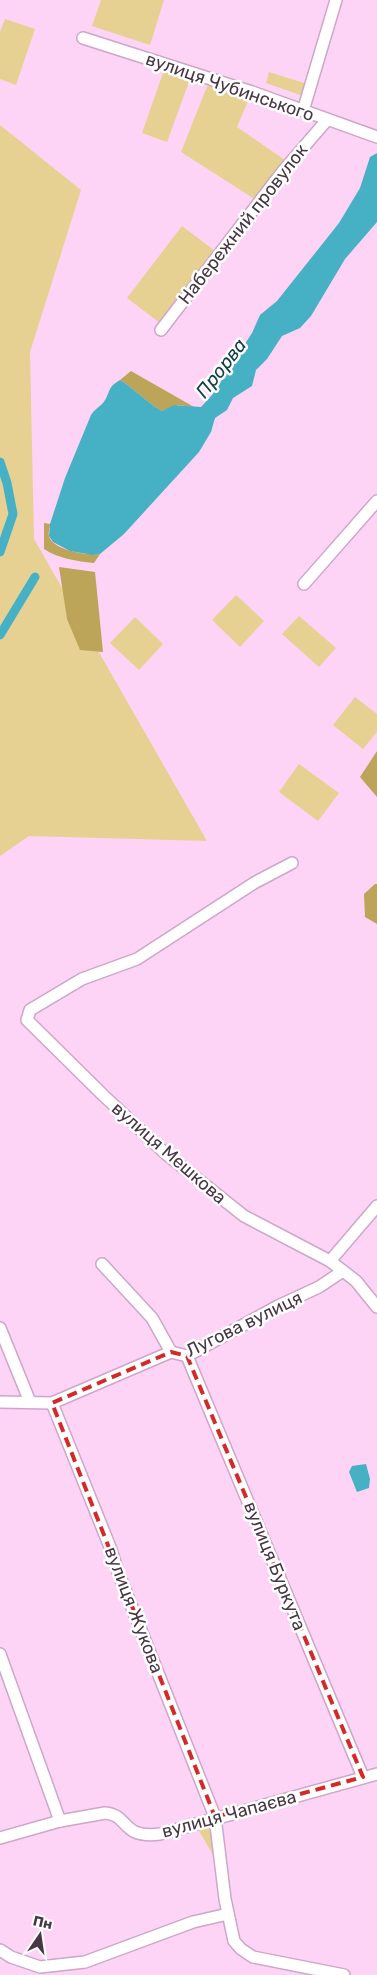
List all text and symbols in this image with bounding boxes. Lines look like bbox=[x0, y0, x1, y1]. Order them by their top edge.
street label: вулиця Чубинського bbox=[143, 48, 317, 126]
street label: Набережний провулок bbox=[174, 139, 313, 309]
water label: Прорва bbox=[191, 334, 251, 402]
street label: вулиця Мешкова bbox=[107, 1097, 231, 1209]
street label: Лугова вулиця bbox=[182, 1286, 306, 1362]
street label: вулиця Буркута bbox=[239, 1498, 311, 1634]
street label: вулиця Жукова bbox=[100, 1544, 168, 1676]
street label: вулиця Чапаєва bbox=[159, 1785, 299, 1843]
north arrow bbox=[15, 1910, 65, 1960]
text: Пн bbox=[31, 1912, 54, 1933]

